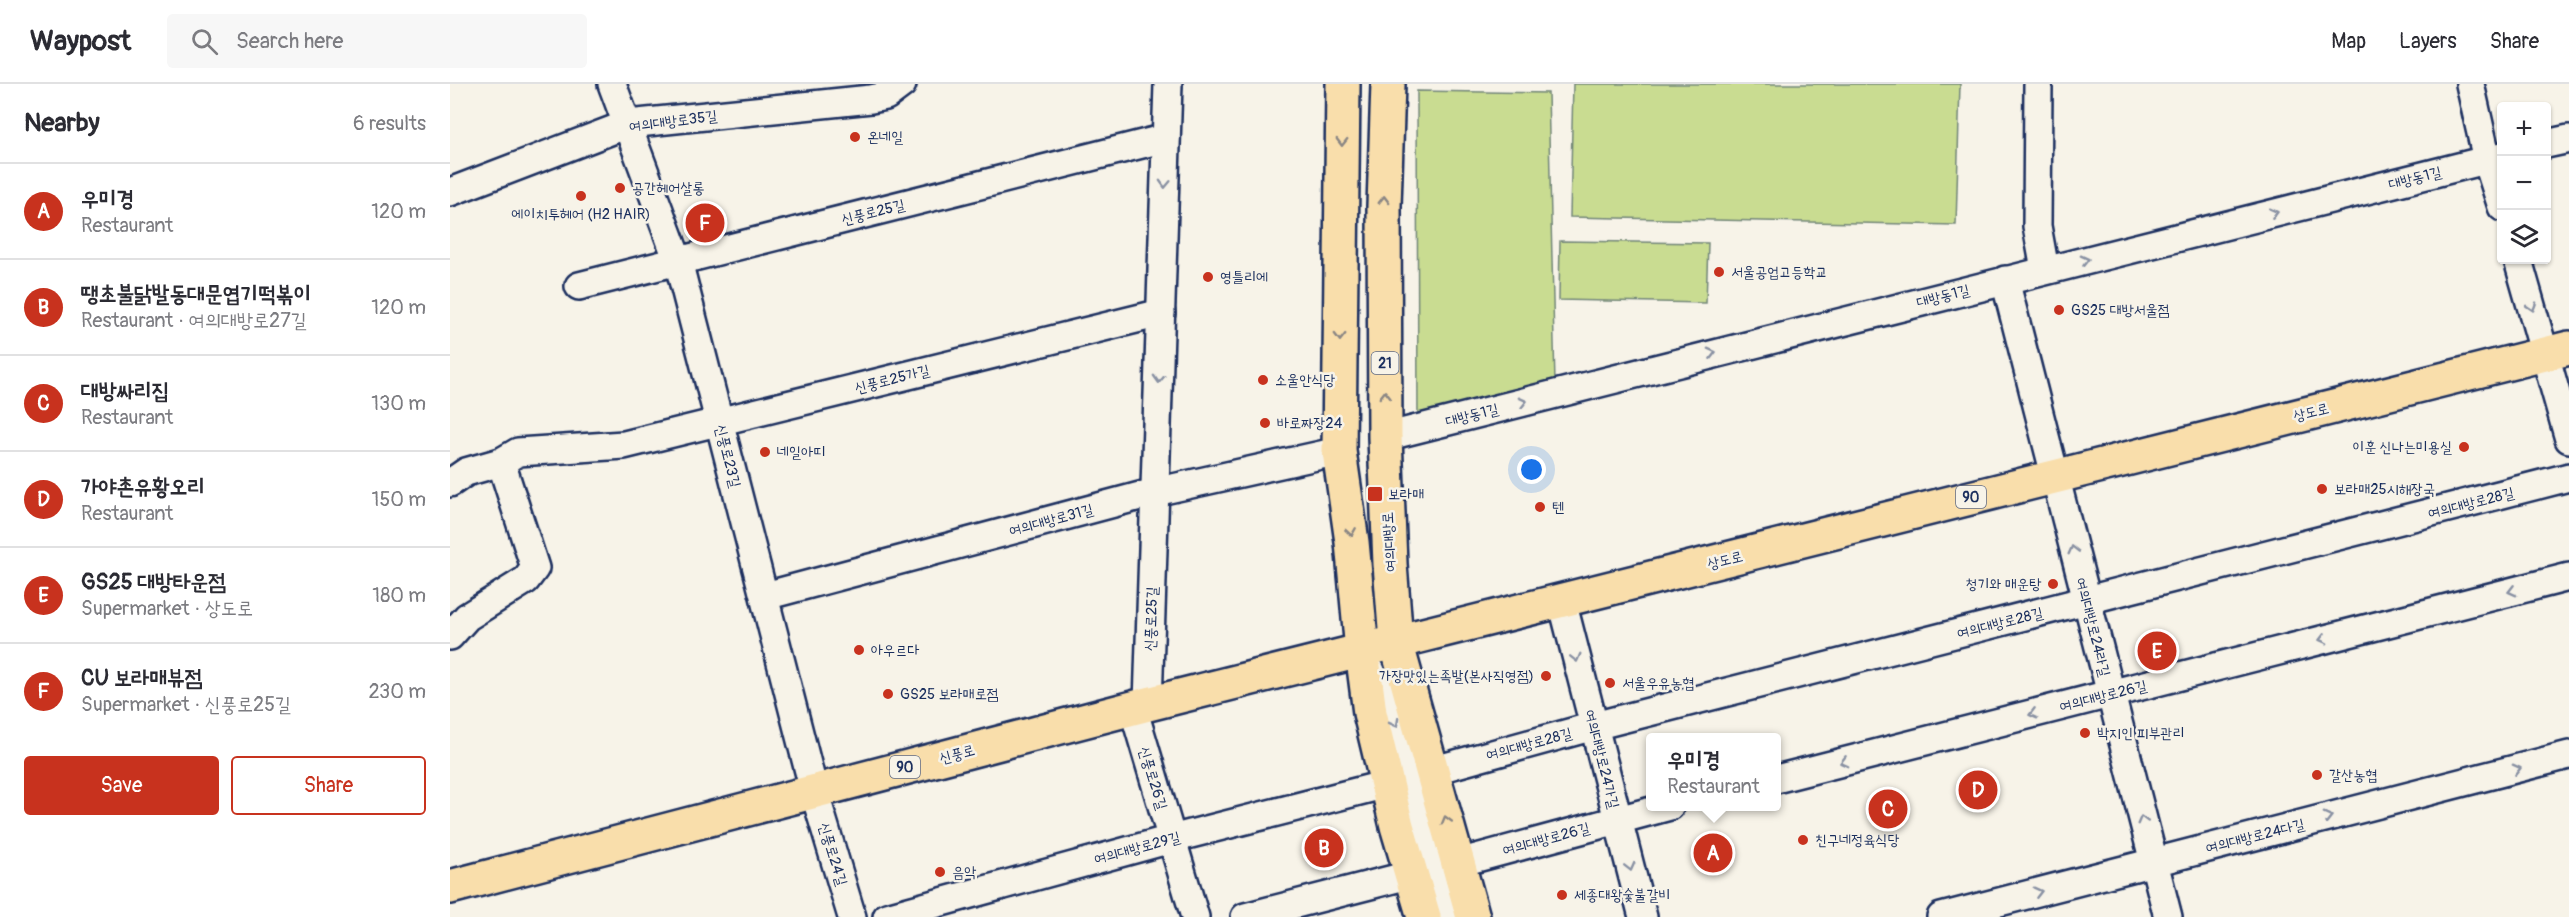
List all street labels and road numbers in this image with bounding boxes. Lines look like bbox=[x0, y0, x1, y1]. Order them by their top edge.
street label: 여의대방로35길 bbox=[628, 107, 718, 136]
street label: 대방동1길 bbox=[2387, 163, 2444, 194]
street label: 신풍로25길 bbox=[839, 195, 907, 230]
street label: 대방동1길 bbox=[1915, 281, 1972, 312]
road number: 21 bbox=[1372, 352, 1398, 374]
street label: 신풍로25가길 bbox=[853, 361, 932, 398]
street label: 상도로 bbox=[2291, 399, 2331, 426]
street label: 대방동1길 bbox=[1444, 400, 1501, 431]
street label: 신풍로23길 bbox=[710, 422, 745, 490]
street label: 여의대방로28길 bbox=[2426, 484, 2516, 523]
road number: 90 bbox=[1956, 486, 1986, 508]
street label: 여의대방로31길 bbox=[1007, 500, 1095, 541]
street label: 여의대방로 bbox=[1378, 511, 1401, 573]
street label: 상도로 bbox=[1705, 547, 1745, 574]
street label: 여의대방로24라길 bbox=[2071, 576, 2114, 679]
street label: 신풍로25길 bbox=[1141, 586, 1162, 652]
street label: 여의대방로28길 bbox=[1955, 604, 2045, 643]
street label: 여의대방로26길 bbox=[2057, 676, 2149, 717]
street label: 여의대방로24가길 bbox=[1580, 708, 1623, 811]
street label: 여의대방로28길 bbox=[1484, 724, 1574, 765]
street label: 신풍로 bbox=[937, 741, 977, 768]
street label: 신풍로26길 bbox=[1134, 744, 1171, 812]
road number: 90 bbox=[890, 756, 920, 778]
street label: 여의대방로24다길 bbox=[2204, 815, 2307, 858]
street label: 여의대방로26길 bbox=[1500, 819, 1592, 860]
street label: 신풍로24길 bbox=[814, 820, 851, 888]
street label: 여의대방로29길 bbox=[1092, 828, 1182, 869]

